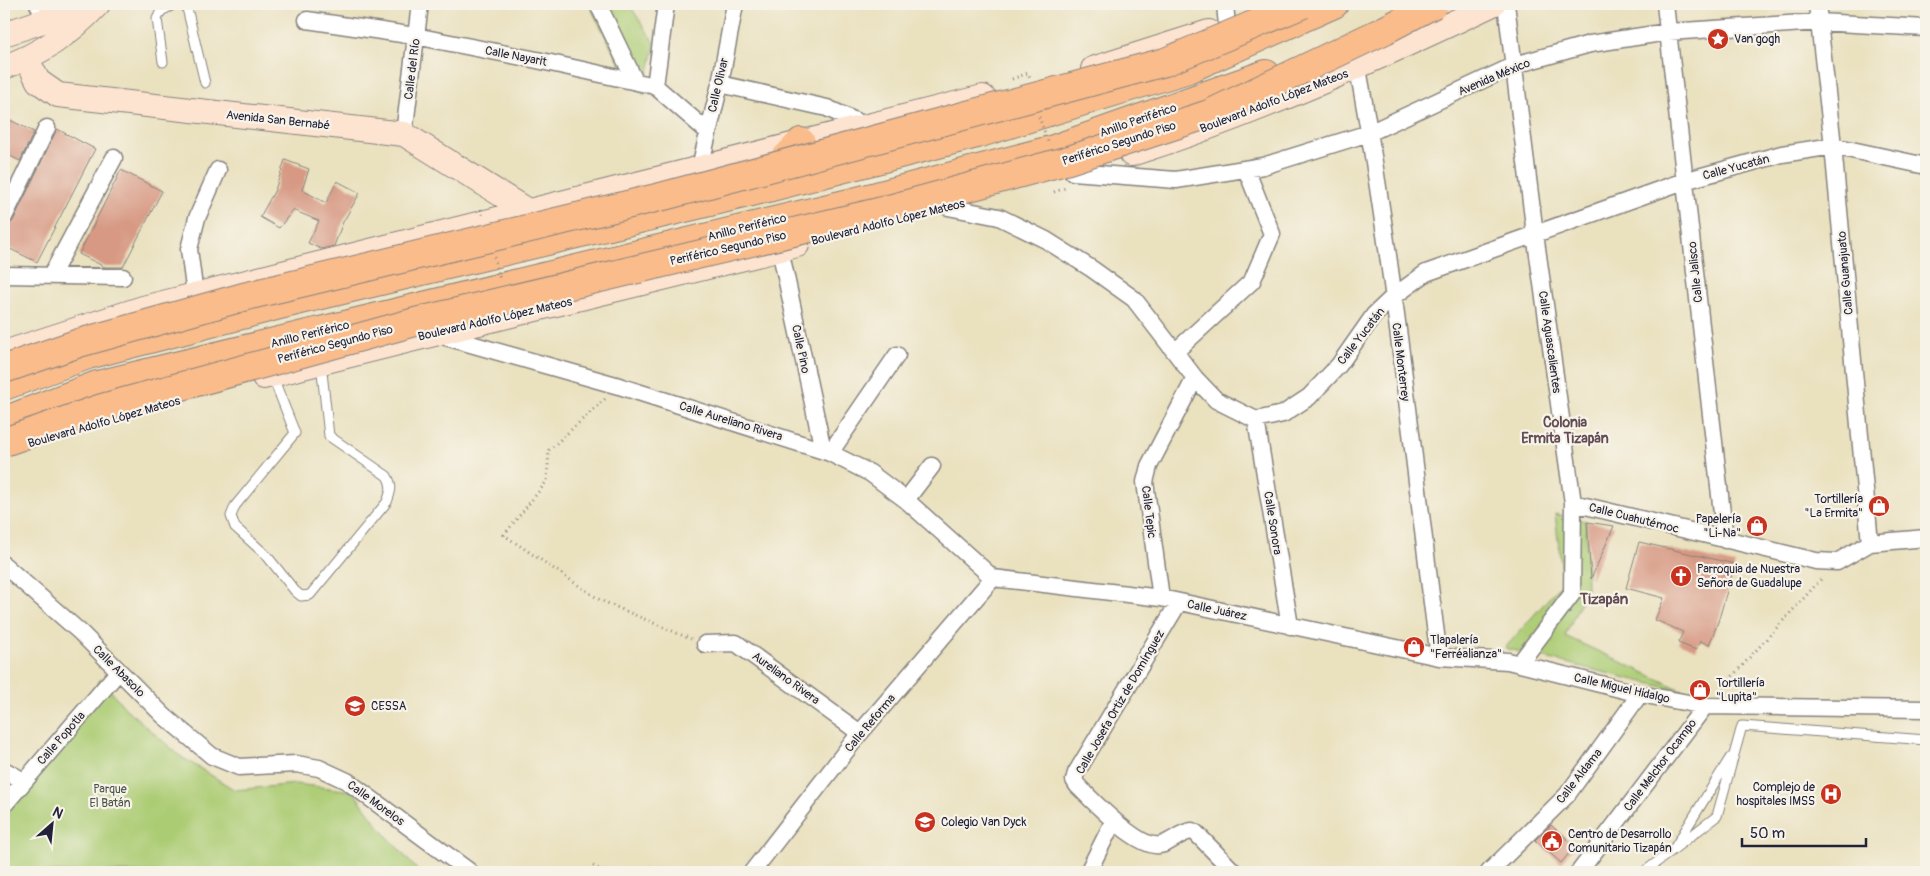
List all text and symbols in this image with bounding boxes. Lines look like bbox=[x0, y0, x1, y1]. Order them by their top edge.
place icon: Van gogh bbox=[1706, 27, 1730, 51]
place label: Van gogh bbox=[1734, 32, 1780, 47]
street label: Calle del Río bbox=[401, 37, 424, 100]
street label: Calle Nayarit bbox=[484, 43, 548, 70]
street label: Avenida México bbox=[1456, 55, 1533, 99]
street label: Calle Olivar bbox=[705, 56, 732, 114]
street label: Boulevard Adolfo López Mateos bbox=[1198, 66, 1351, 137]
street label: Anillo Periférico bbox=[1098, 100, 1179, 141]
street label: Avenida San Bernabé bbox=[225, 108, 331, 133]
street label: Periférico Segundo Piso bbox=[1060, 118, 1178, 169]
street label: Calle Yucatán bbox=[1701, 151, 1771, 184]
street label: Boulevard Adolfo López Mateos bbox=[810, 196, 967, 249]
street label: Anillo Periférico bbox=[706, 210, 789, 245]
street label: Periférico Segundo Piso bbox=[669, 228, 788, 269]
street label: Calle Guanajuato bbox=[1834, 230, 1857, 315]
street label: Calle Jalisco bbox=[1685, 240, 1706, 303]
street label: Calle Aguascalientes bbox=[1535, 290, 1564, 395]
street label: Boulevard Adolfo López Mateos bbox=[417, 294, 574, 345]
street label: Calle Yucatán bbox=[1334, 305, 1388, 368]
street label: Anillo Periférico bbox=[269, 317, 352, 352]
street label: Periférico Segundo Piso bbox=[276, 322, 395, 367]
street label: Calle Monterrey bbox=[1388, 322, 1413, 402]
street label: Calle Pino bbox=[788, 323, 813, 375]
street label: Boulevard Adolfo López Mateos bbox=[26, 393, 183, 451]
street label: Calle Aureliano Rivera bbox=[677, 399, 785, 444]
district label: Colonia Ermita Tizapán bbox=[1521, 414, 1609, 447]
street label: Calle Tepic bbox=[1138, 485, 1159, 539]
street label: Calle Sonora bbox=[1260, 490, 1285, 556]
place label: Tortillería "La Ermita" bbox=[1805, 492, 1863, 521]
shop icon: Tortillería "La Ermita" bbox=[1867, 494, 1891, 518]
street label: Calle Cuahutémoc bbox=[1587, 500, 1680, 537]
place label: Papelería "Li-Na" bbox=[1696, 512, 1741, 541]
shop icon: Papelería "Li-Na" bbox=[1745, 514, 1769, 538]
place label: Parroquia de Nuestra Señora de Guadalupe bbox=[1697, 562, 1802, 591]
church icon: Parroquia de Nuestra Señora de Guadalupe bbox=[1669, 564, 1693, 588]
district label: Tizapán bbox=[1579, 590, 1629, 609]
street label: Calle Juárez bbox=[1186, 597, 1248, 624]
street label: Calle Josefa Ortiz de Domínguez bbox=[1073, 627, 1168, 777]
place label: Tlapalería "Ferréalianza" bbox=[1430, 633, 1502, 662]
shop icon: Tlapalería "Ferréalianza" bbox=[1402, 635, 1426, 659]
street label: Calle Abasolo bbox=[89, 642, 148, 701]
street label: Aureliano Rivera bbox=[749, 649, 823, 708]
street label: Calle Miguel Hidalgo bbox=[1572, 670, 1672, 707]
place label: Tortillería "Lupita" bbox=[1716, 676, 1765, 705]
shop icon: Tortillería "Lupita" bbox=[1688, 678, 1712, 702]
street label: Calle Reforma bbox=[842, 691, 899, 755]
school or university icon: CESSA bbox=[343, 694, 367, 718]
place label: CESSA bbox=[371, 699, 407, 714]
street label: Calle Popotla bbox=[34, 708, 89, 768]
street label: Calle Melchor Ocampo bbox=[1621, 716, 1700, 814]
street label: Calle Aldama bbox=[1553, 746, 1606, 807]
street label: Calle Morelos bbox=[344, 778, 408, 830]
place label: Complejo de hospitales IMSS bbox=[1737, 780, 1815, 809]
park label: Parque El Batán bbox=[90, 782, 131, 811]
hospital icon: Complejo de hospitales IMSS bbox=[1819, 782, 1843, 806]
north arrow bbox=[28, 798, 78, 848]
text: N bbox=[50, 803, 66, 823]
school or university icon: Colegio Van Dyck bbox=[913, 810, 937, 834]
place label: Colegio Van Dyck bbox=[941, 815, 1026, 830]
scale bar bbox=[1742, 816, 1866, 848]
text: 50 m bbox=[1750, 824, 1785, 843]
place label: Centro de Desarrollo Comunitario Tizapán bbox=[1568, 827, 1672, 856]
public building icon: Centro de Desarrollo Comunitario Tizapán bbox=[1540, 829, 1564, 853]

